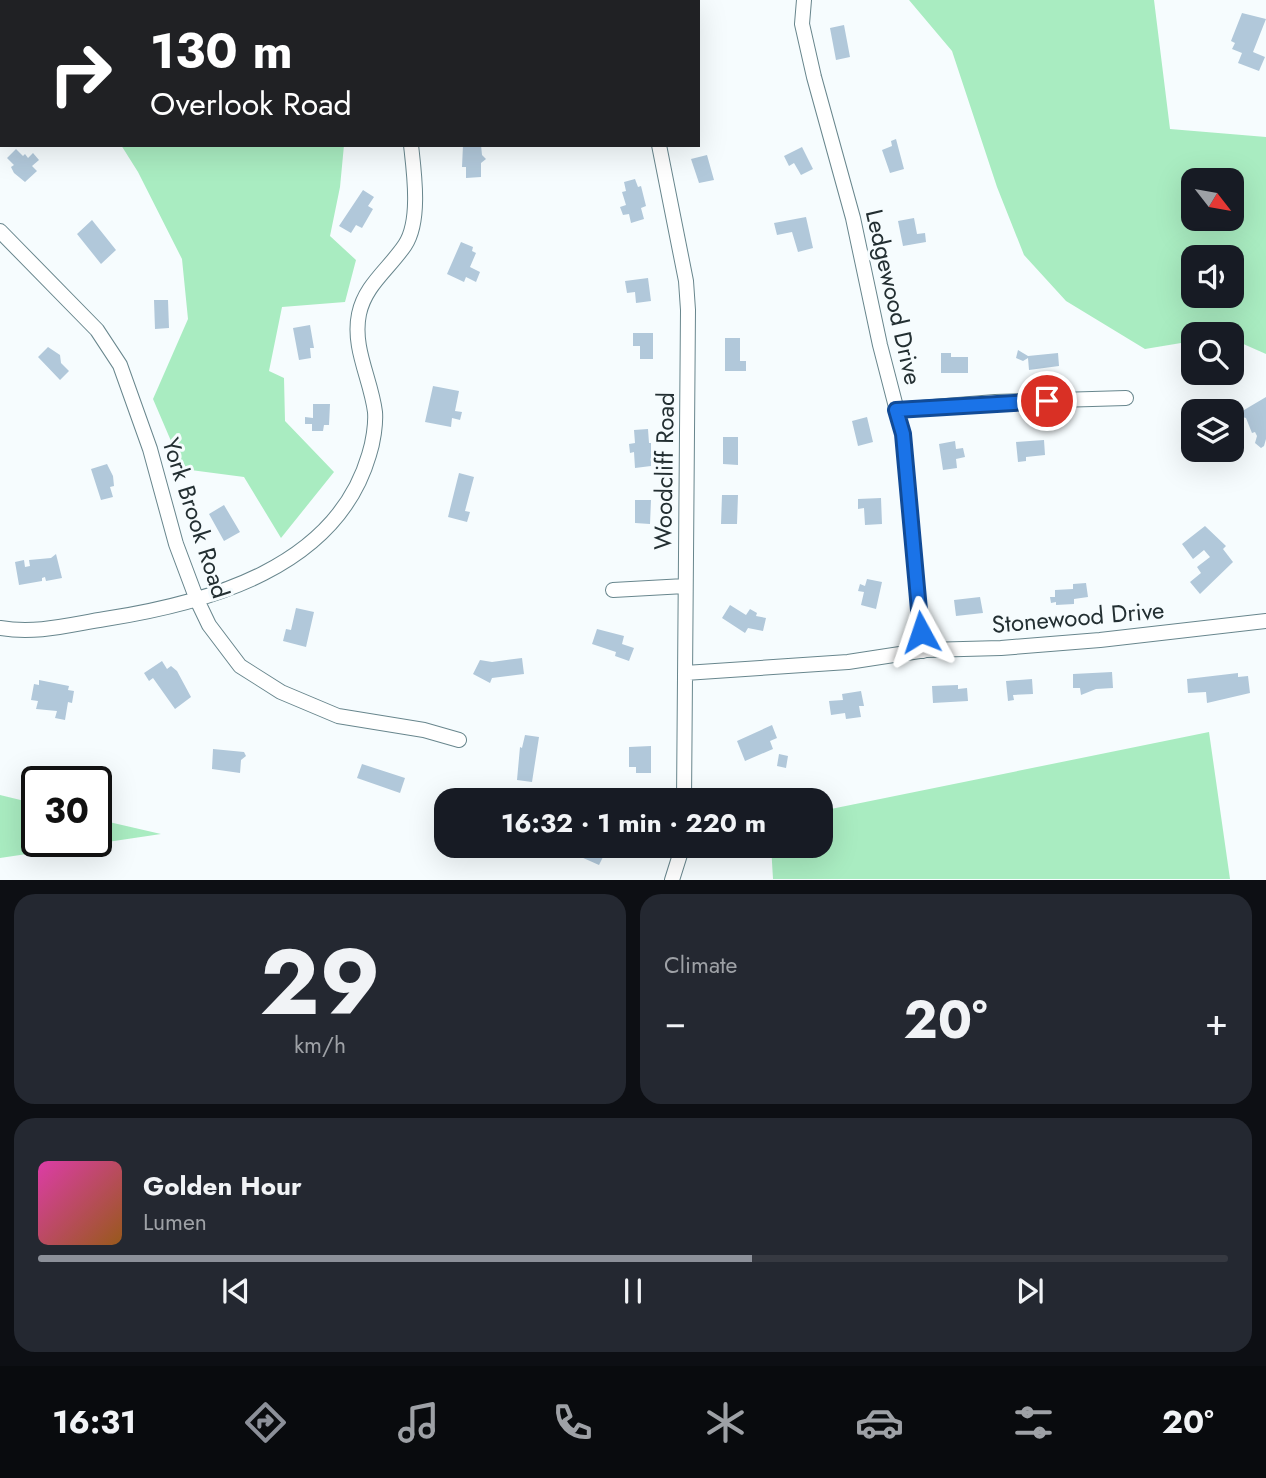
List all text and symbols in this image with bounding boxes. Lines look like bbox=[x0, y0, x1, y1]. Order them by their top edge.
text: 130 m bbox=[150, 16, 293, 86]
icon: right bbox=[35, 28, 126, 119]
text: Overlook Road bbox=[150, 81, 352, 127]
north arrow bbox=[1181, 168, 1244, 231]
map controls bbox=[1181, 168, 1244, 462]
street label: Ledgewood Drive bbox=[857, 206, 931, 388]
button: sound bbox=[1181, 245, 1244, 308]
button: search bbox=[1181, 322, 1244, 385]
pin bbox=[1017, 371, 1077, 431]
icon: arrive bbox=[1028, 382, 1066, 420]
street label: Woodcliff Road bbox=[645, 392, 683, 550]
button: layers bbox=[1181, 399, 1244, 462]
street label: York Brook Road bbox=[154, 433, 238, 603]
street label: Stonewood Drive bbox=[990, 592, 1166, 642]
position arrow bbox=[884, 595, 958, 669]
speed limit sign: 30 bbox=[21, 766, 112, 857]
text: 16:32 · 1 min · 220 m bbox=[501, 804, 766, 842]
text: 29 bbox=[260, 917, 380, 1048]
text: Climate bbox=[664, 948, 737, 982]
text: 20° bbox=[904, 982, 988, 1058]
text: − bbox=[664, 994, 686, 1049]
text: + bbox=[1205, 994, 1228, 1049]
text: km/h bbox=[294, 1028, 346, 1062]
text: Golden Hour bbox=[143, 1167, 302, 1205]
text: Lumen bbox=[143, 1205, 207, 1239]
icon: previous bbox=[217, 1272, 255, 1310]
icon: pause bbox=[614, 1272, 652, 1310]
icon: next bbox=[1011, 1272, 1049, 1310]
icon: directions bbox=[241, 1398, 290, 1447]
icon: music bbox=[394, 1398, 443, 1447]
icon: phone bbox=[548, 1398, 597, 1447]
icon: climate bbox=[701, 1398, 750, 1447]
icon: car bbox=[855, 1398, 904, 1447]
icon: filters bbox=[1009, 1398, 1058, 1447]
text: 16:31 bbox=[52, 1399, 136, 1445]
text: 20° bbox=[1162, 1399, 1214, 1445]

